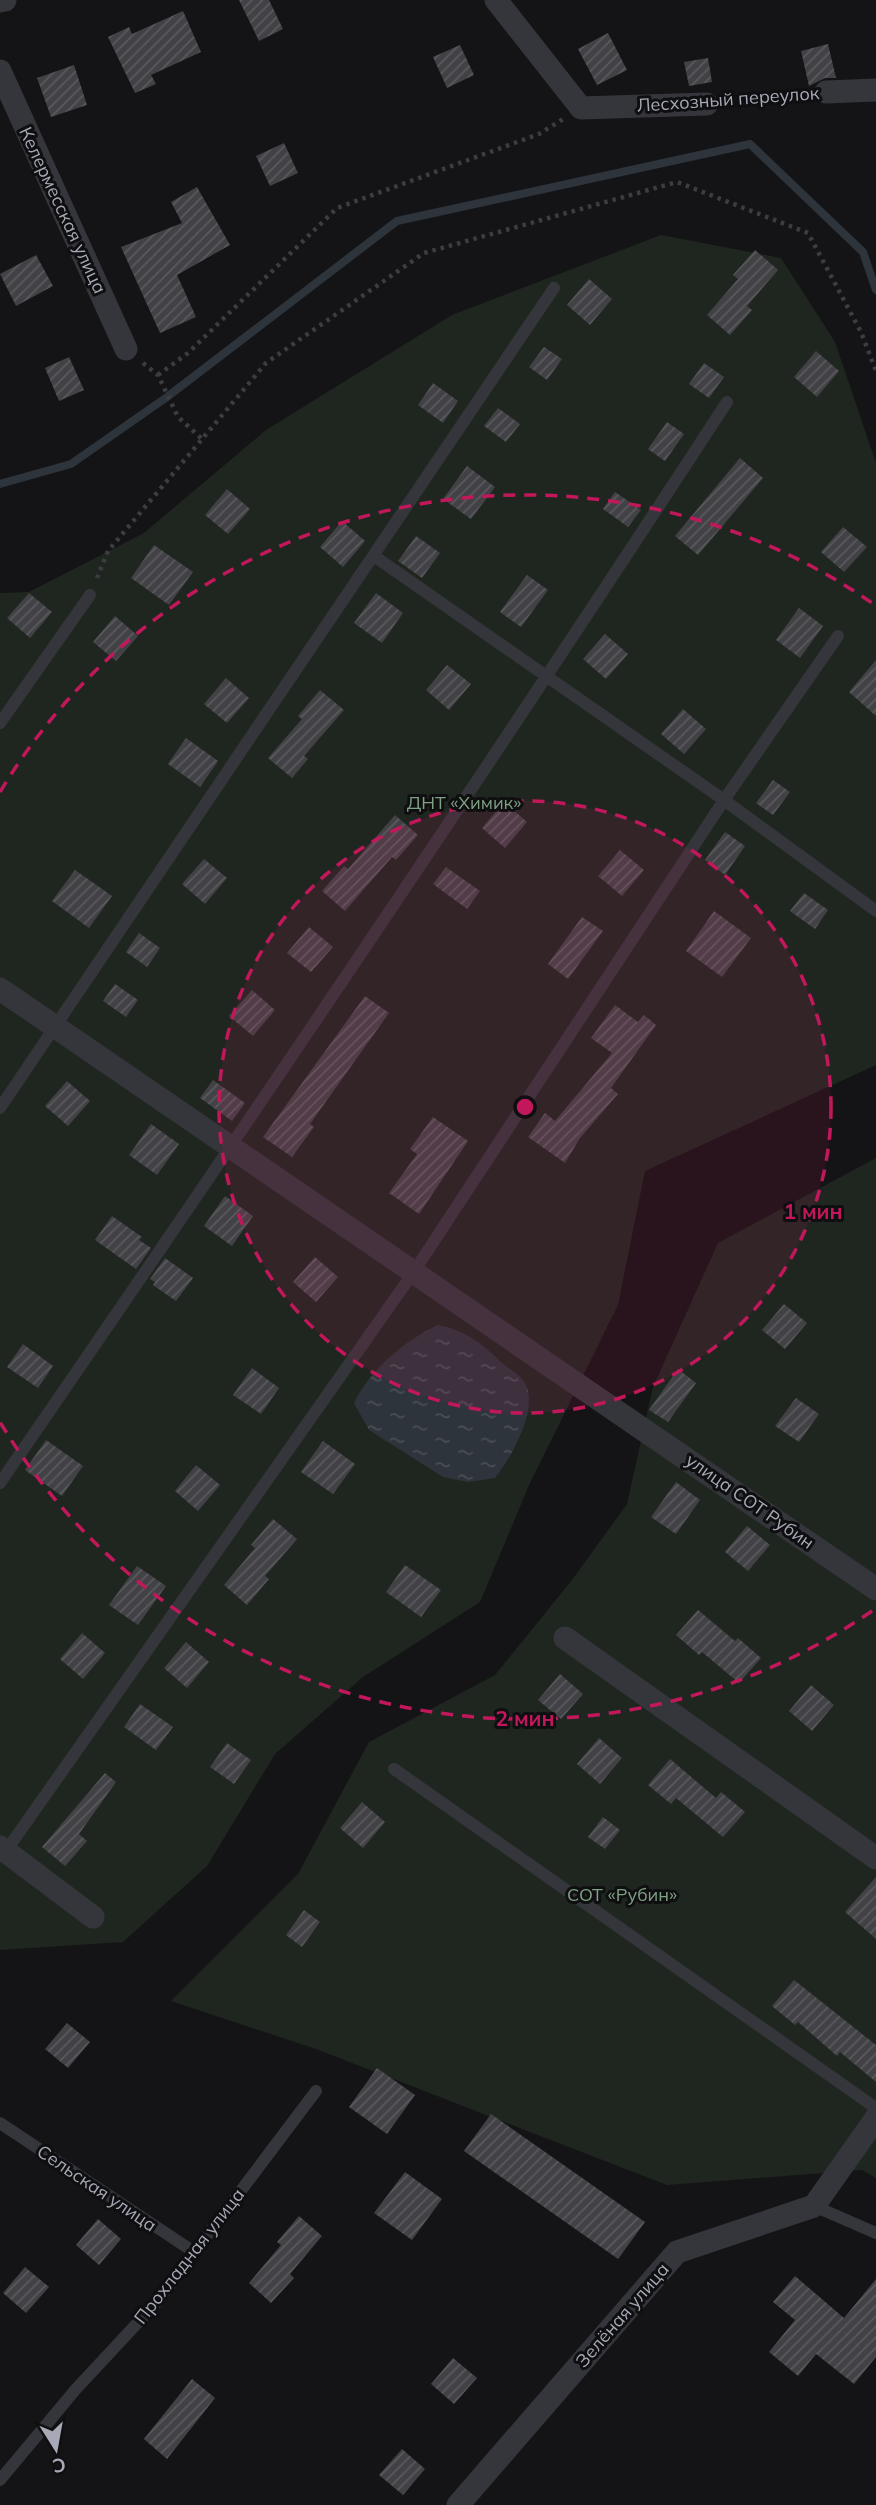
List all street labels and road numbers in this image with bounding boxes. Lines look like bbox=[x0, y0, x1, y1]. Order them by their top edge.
street label: Лесхозный переулок bbox=[636, 81, 820, 117]
street label: Келермесская улица bbox=[14, 123, 112, 297]
street label: улица СОТ Рубин bbox=[681, 1448, 819, 1554]
street label: Сельская улица bbox=[33, 2140, 161, 2236]
street label: Прохладная улица bbox=[129, 2183, 249, 2329]
street label: Зелёная улица bbox=[570, 2258, 674, 2372]

